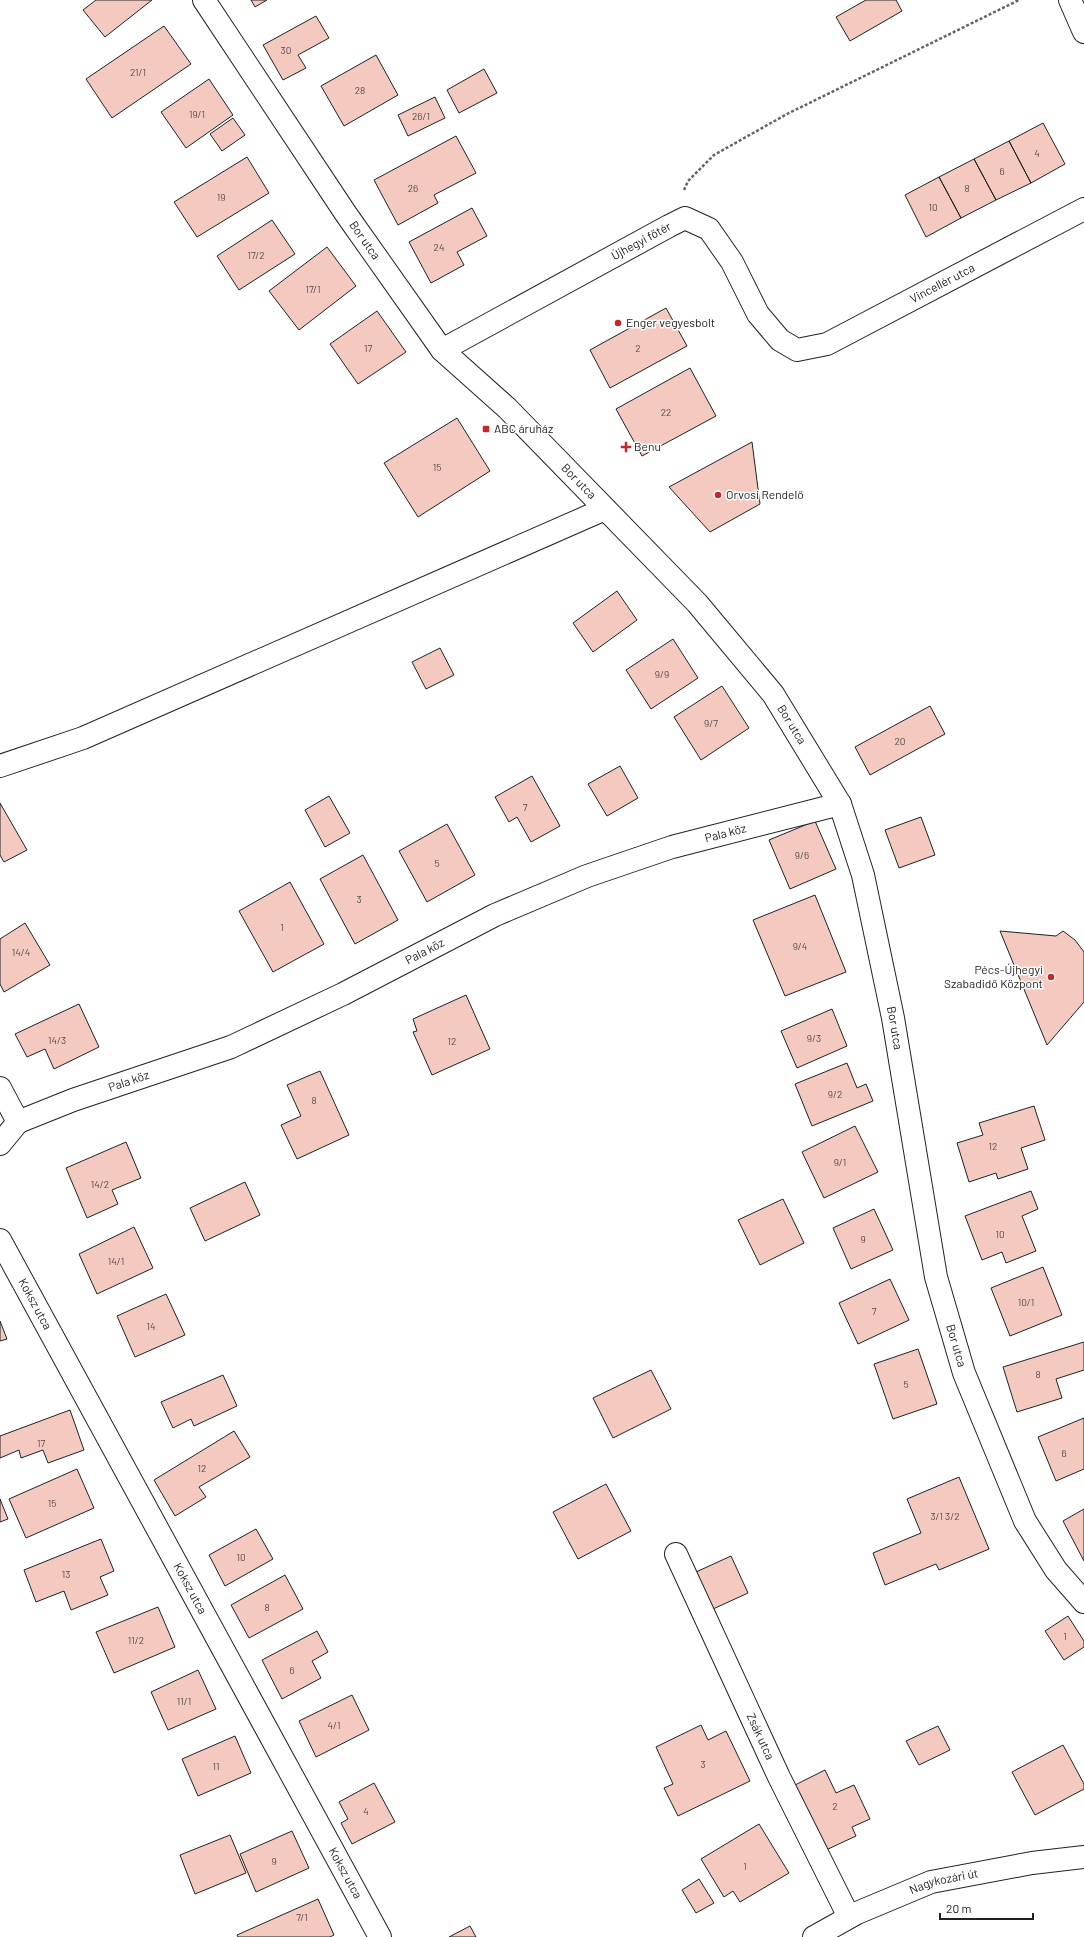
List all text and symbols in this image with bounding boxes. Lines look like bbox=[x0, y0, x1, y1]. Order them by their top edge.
house number: 30 bbox=[281, 44, 291, 56]
house number: 21/1 bbox=[130, 66, 146, 78]
house number: 28 bbox=[355, 84, 365, 96]
house number: 19/1 bbox=[189, 108, 205, 120]
house number: 26/1 bbox=[412, 110, 430, 122]
house number: 4 bbox=[1034, 147, 1040, 159]
house number: 6 bbox=[999, 165, 1005, 177]
house number: 26 bbox=[408, 182, 418, 194]
house number: 8 bbox=[964, 182, 970, 194]
house number: 19 bbox=[217, 191, 225, 203]
house number: 10 bbox=[928, 201, 938, 213]
street label: Bor utca bbox=[347, 218, 384, 262]
street label: Újhegyi főtér bbox=[608, 218, 674, 262]
house number: 24 bbox=[434, 241, 444, 253]
house number: 17/2 bbox=[248, 249, 265, 261]
street label: Vincellér utca bbox=[907, 260, 977, 305]
house number: 17/1 bbox=[305, 283, 321, 295]
place label: Enger vegyesbolt bbox=[626, 315, 715, 329]
marker: Enger vegyesbolt bbox=[613, 318, 623, 328]
house number: 17 bbox=[364, 342, 372, 354]
house number: 2 bbox=[635, 342, 641, 354]
house number: 22 bbox=[661, 406, 671, 418]
place label: ABC áruház bbox=[494, 421, 553, 435]
marker: ABC áruház bbox=[481, 424, 491, 434]
place label: Benu bbox=[634, 439, 661, 453]
marker: Benu bbox=[621, 442, 631, 452]
street label: Bor utca bbox=[559, 460, 600, 501]
house number: 15 bbox=[433, 461, 441, 473]
place label: Orvosi Rendelő bbox=[726, 487, 804, 501]
marker: Orvosi Rendelő bbox=[713, 490, 723, 500]
house number: 9/9 bbox=[655, 668, 669, 680]
street label: Bor utca bbox=[775, 702, 810, 746]
house number: 9/7 bbox=[704, 717, 718, 729]
house number: 20 bbox=[894, 735, 906, 747]
house number: 7 bbox=[523, 801, 528, 813]
street label: Pala köz bbox=[703, 820, 747, 844]
house number: 9/6 bbox=[795, 849, 809, 861]
house number: 5 bbox=[434, 857, 440, 869]
house number: 3 bbox=[356, 893, 362, 905]
house number: 1 bbox=[280, 921, 284, 933]
street label: Pala köz bbox=[402, 935, 446, 967]
house number: 9/4 bbox=[793, 940, 807, 952]
house number: 14/4 bbox=[12, 946, 30, 958]
place label: Pécs-Újhegyi Szabadidő Központ bbox=[944, 962, 1043, 990]
marker: Pécs-Újhegyi Szabadidő Központ bbox=[1046, 972, 1056, 982]
street label: Bor utca bbox=[885, 1005, 906, 1051]
house number: 9/3 bbox=[807, 1032, 821, 1044]
house number: 14/3 bbox=[48, 1034, 66, 1046]
house number: 12 bbox=[448, 1035, 456, 1047]
street label: Pala köz bbox=[106, 1067, 151, 1094]
house number: 9/2 bbox=[828, 1088, 842, 1100]
house number: 8 bbox=[311, 1094, 317, 1106]
house number: 12 bbox=[989, 1140, 997, 1152]
house number: 9/1 bbox=[834, 1156, 846, 1168]
house number: 14/2 bbox=[91, 1178, 109, 1190]
house number: 10 bbox=[995, 1228, 1005, 1240]
house number: 9 bbox=[860, 1233, 866, 1245]
house number: 14/1 bbox=[108, 1255, 124, 1267]
street label: Koksz utca bbox=[16, 1276, 55, 1332]
house number: 10/1 bbox=[1018, 1296, 1034, 1308]
house number: 7 bbox=[872, 1305, 877, 1317]
house number: 14 bbox=[146, 1320, 156, 1332]
street label: Bor utca bbox=[944, 1323, 970, 1369]
house number: 8 bbox=[1035, 1368, 1041, 1380]
house number: 5 bbox=[903, 1378, 909, 1390]
house number: 17 bbox=[37, 1437, 45, 1449]
house number: 6 bbox=[1061, 1447, 1067, 1459]
house number: 12 bbox=[198, 1462, 206, 1474]
house number: 15 bbox=[48, 1497, 56, 1509]
house number: 3/1 3/2 bbox=[930, 1510, 960, 1522]
house number: 10 bbox=[236, 1551, 246, 1563]
street label: Koksz utca bbox=[171, 1560, 211, 1616]
house number: 13 bbox=[62, 1568, 70, 1580]
house number: 8 bbox=[264, 1601, 270, 1613]
house number: 1 bbox=[1063, 1630, 1067, 1642]
house number: 11/2 bbox=[128, 1634, 144, 1646]
house number: 6 bbox=[289, 1664, 295, 1676]
house number: 11/1 bbox=[177, 1695, 191, 1707]
street label: Zsák utca bbox=[744, 1710, 778, 1762]
house number: 4/1 bbox=[327, 1719, 341, 1731]
house number: 3 bbox=[700, 1758, 706, 1770]
house number: 11 bbox=[212, 1760, 220, 1772]
house number: 2 bbox=[832, 1800, 838, 1812]
house number: 4 bbox=[363, 1805, 369, 1817]
street label: Koksz utca bbox=[326, 1845, 366, 1901]
house number: 9 bbox=[271, 1855, 277, 1867]
house number: 1 bbox=[743, 1860, 747, 1872]
street label: Nagykozári út bbox=[907, 1865, 979, 1896]
scale bar bbox=[940, 1895, 1033, 1921]
text: 20 m bbox=[946, 1901, 972, 1915]
house number: 7/1 bbox=[296, 1911, 308, 1923]

